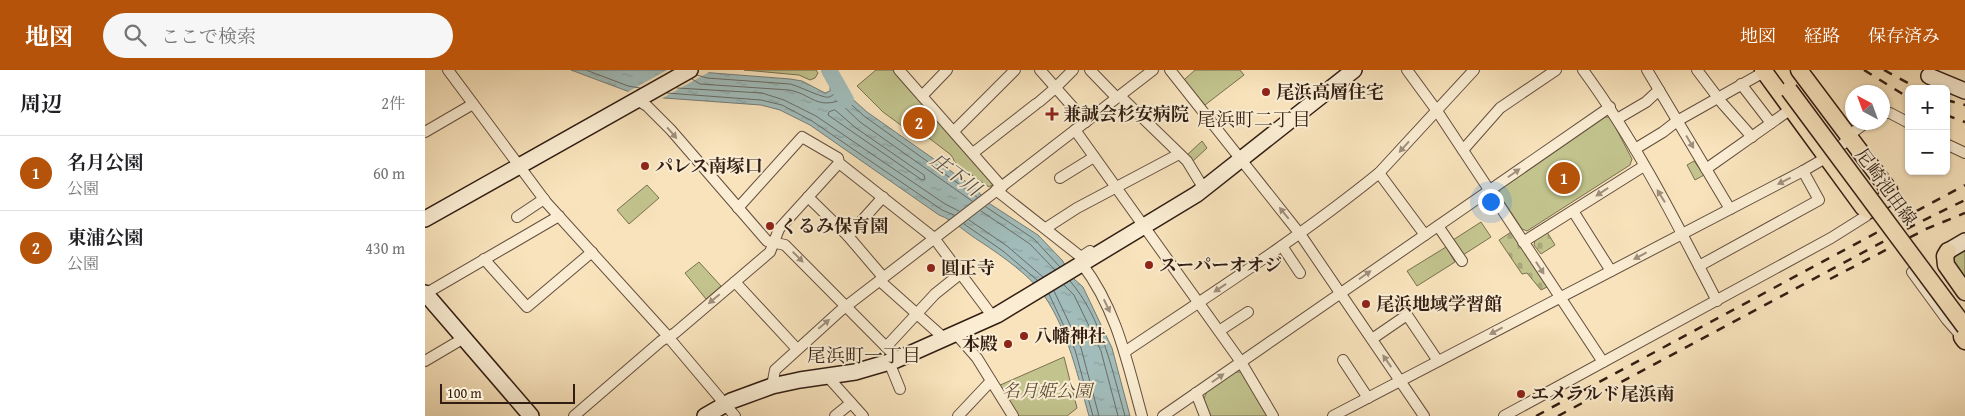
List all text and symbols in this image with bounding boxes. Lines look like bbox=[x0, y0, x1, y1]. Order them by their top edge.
search box bbox=[103, 13, 453, 58]
text: 地図 bbox=[25, 19, 73, 54]
icon: search bbox=[121, 21, 149, 49]
text: ここで検索 bbox=[161, 22, 256, 50]
text: 地図 bbox=[1740, 22, 1776, 49]
text: 経路 bbox=[1804, 22, 1840, 49]
text: 保存済み bbox=[1868, 22, 1940, 49]
place label: 尾浜高層住宅 bbox=[1276, 78, 1384, 105]
north arrow bbox=[1845, 85, 1890, 130]
map controls bbox=[1905, 85, 1950, 175]
button: + bbox=[1905, 85, 1950, 130]
marker: 尾浜高層住宅 bbox=[1260, 86, 1272, 98]
text: 周辺 bbox=[20, 88, 62, 119]
text: 2件 bbox=[381, 91, 405, 115]
place label: 兼誠会杉安病院 bbox=[1063, 100, 1189, 127]
pin: 2 bbox=[903, 104, 935, 142]
district label: 尾浜町二丁目 bbox=[1197, 105, 1311, 133]
marker: 兼誠会杉安病院 bbox=[1045, 107, 1059, 121]
one-way arrow bbox=[666, 126, 678, 138]
button: − bbox=[1905, 130, 1950, 175]
one-way arrow bbox=[1685, 136, 1694, 149]
one-way arrow bbox=[1398, 140, 1410, 152]
street label: 尼崎池田線 bbox=[1849, 142, 1924, 231]
water label: 庄下川 bbox=[925, 146, 989, 204]
text: 名月公園 bbox=[67, 148, 143, 176]
place label: パレス南塚口 bbox=[655, 152, 762, 179]
pin: 1 bbox=[1548, 159, 1580, 197]
marker: パレス南塚口 bbox=[639, 160, 651, 172]
text: 1 bbox=[32, 161, 40, 185]
text: 60 m bbox=[373, 161, 405, 185]
one-way arrow bbox=[1507, 168, 1520, 178]
text: 公園 bbox=[67, 176, 99, 200]
one-way arrow bbox=[1777, 177, 1791, 185]
one-way arrow bbox=[1596, 187, 1609, 197]
your location bbox=[1478, 189, 1504, 215]
one-way arrow bbox=[1657, 190, 1666, 203]
one-way arrow bbox=[1278, 207, 1289, 220]
place label: くるみ保育園 bbox=[780, 212, 888, 239]
marker: くるみ保育園 bbox=[764, 220, 776, 232]
text: 東浦公園 bbox=[67, 223, 143, 251]
text: 2 bbox=[32, 236, 40, 260]
text: 430 m bbox=[365, 236, 405, 260]
text: 公園 bbox=[67, 251, 99, 275]
one-way arrow bbox=[791, 251, 803, 263]
place label: スーパーオオジ bbox=[1159, 251, 1282, 278]
one-way arrow bbox=[1633, 252, 1647, 260]
place label: 圓正寺 bbox=[941, 254, 995, 281]
marker: スーパーオオジ bbox=[1143, 259, 1155, 271]
one-way arrow bbox=[1536, 261, 1545, 275]
marker: 圓正寺 bbox=[925, 262, 937, 274]
one-way arrow bbox=[1359, 270, 1372, 280]
one-way arrow bbox=[1213, 283, 1227, 293]
place label: 尾浜地域学習館 bbox=[1376, 290, 1502, 317]
one-way arrow bbox=[708, 294, 721, 305]
marker: 尾浜地域学習館 bbox=[1360, 298, 1372, 310]
one-way arrow bbox=[1103, 299, 1111, 313]
one-way arrow bbox=[818, 319, 831, 330]
place label: 八幡神社 bbox=[1034, 322, 1106, 349]
one-way arrow bbox=[1489, 327, 1503, 335]
place label: 本殿 bbox=[962, 330, 998, 357]
marker: 八幡神社 bbox=[1018, 330, 1030, 342]
marker: 本殿 bbox=[1002, 338, 1014, 350]
district label: 尾浜町一丁目 bbox=[807, 341, 921, 369]
one-way arrow bbox=[1382, 354, 1392, 368]
one-way arrow bbox=[1211, 373, 1224, 384]
park label: 名月姫公園 bbox=[1002, 377, 1095, 404]
place label: エメラルド尾浜南 bbox=[1531, 380, 1674, 407]
scale bar bbox=[440, 381, 575, 404]
text: 100 m bbox=[447, 383, 482, 403]
marker: エメラルド尾浜南 bbox=[1515, 388, 1527, 400]

